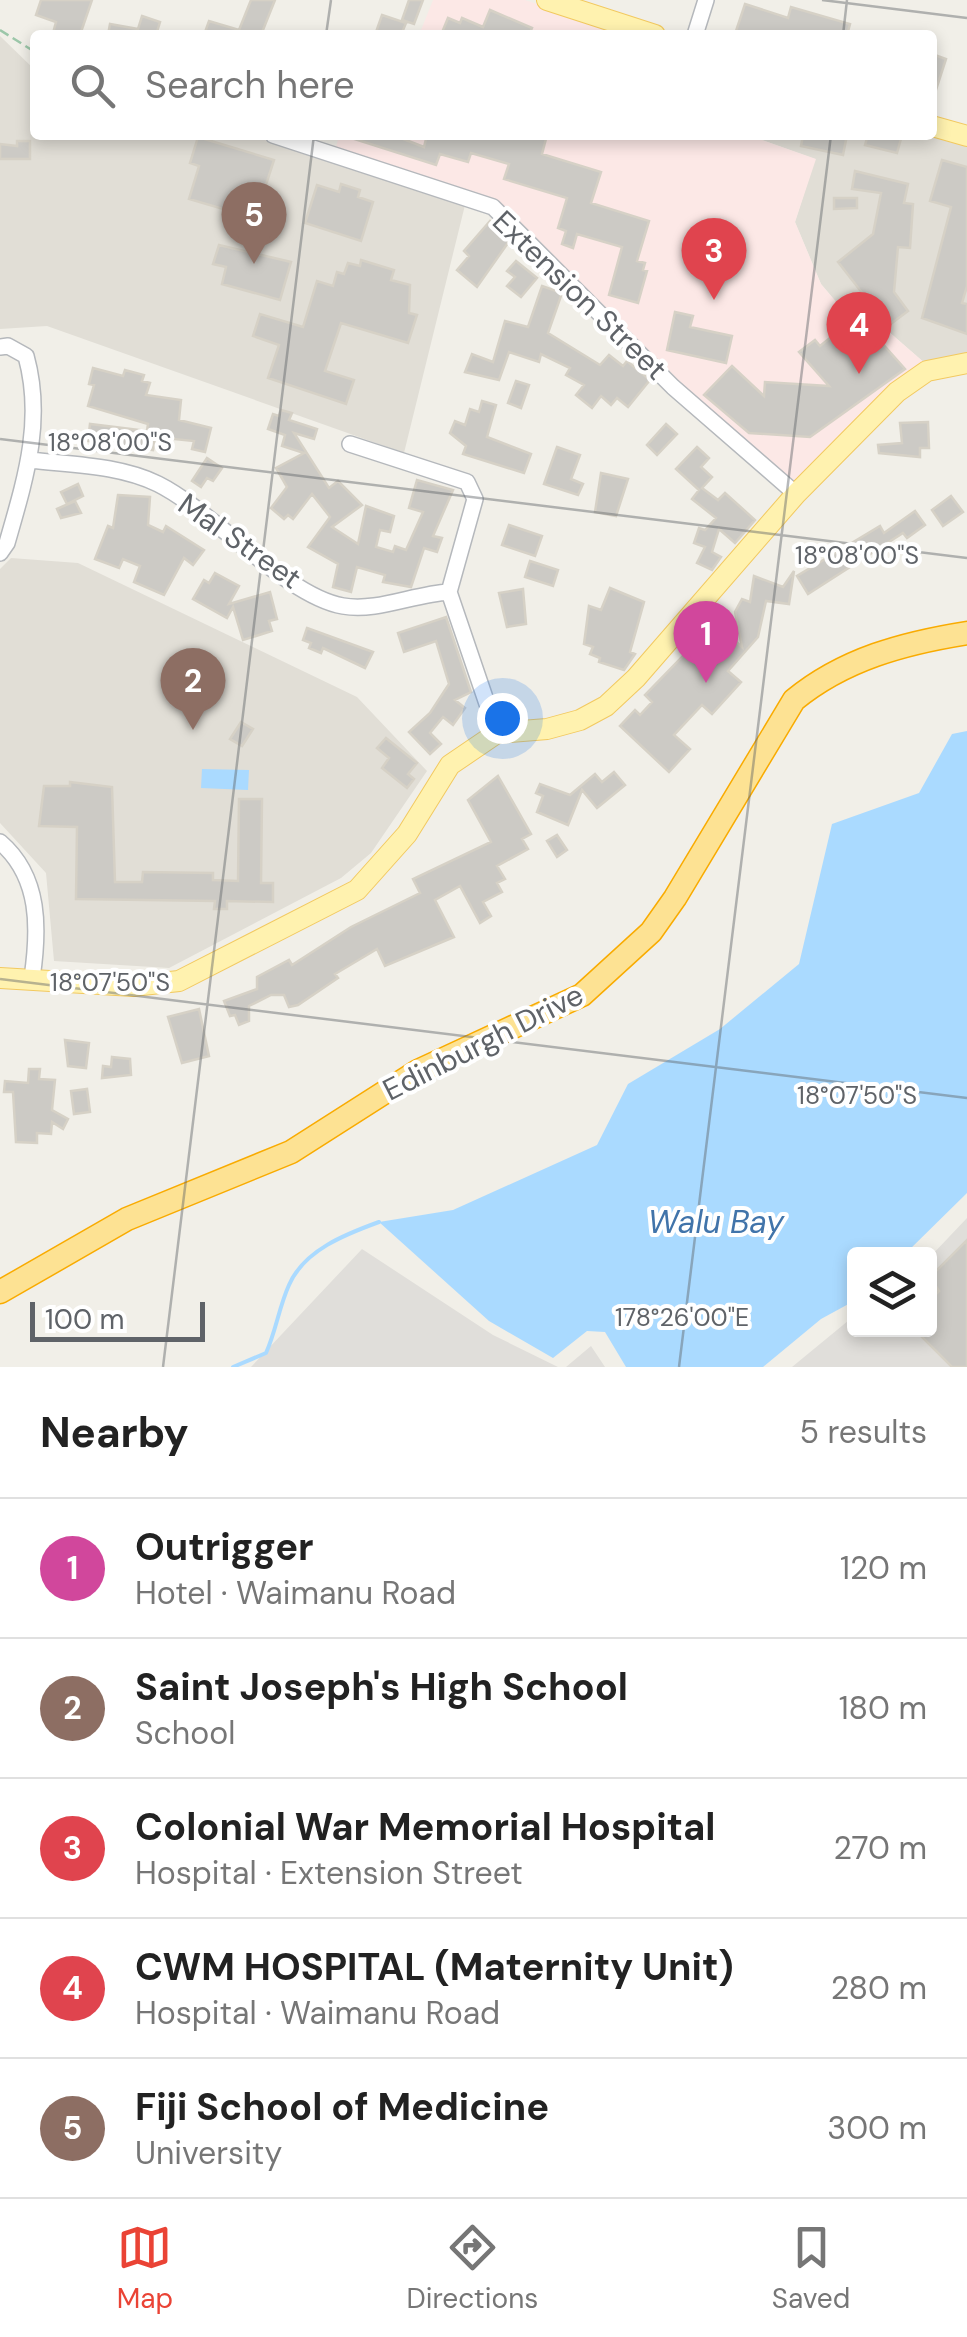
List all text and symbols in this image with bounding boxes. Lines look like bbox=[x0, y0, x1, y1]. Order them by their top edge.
search box bbox=[30, 30, 937, 140]
icon: search bbox=[65, 58, 120, 113]
text: Search here bbox=[145, 60, 355, 110]
pin: 5 bbox=[222, 182, 286, 264]
street label: Extension Street bbox=[485, 202, 675, 388]
pin: 3 bbox=[682, 218, 746, 300]
pin: 4 bbox=[826, 292, 892, 374]
text: 18°08'00"S bbox=[48, 426, 172, 459]
street label: Mal Street bbox=[171, 485, 309, 597]
text: 18°08'00"S bbox=[795, 539, 919, 572]
pin: 1 bbox=[674, 600, 738, 683]
pin: 2 bbox=[160, 648, 226, 730]
your location bbox=[477, 693, 528, 744]
text: 18°07'50"S bbox=[50, 966, 170, 999]
street label: Edinburgh Drive bbox=[376, 975, 590, 1109]
text: 18°07'50"S bbox=[797, 1079, 917, 1112]
water label: Walu Bay bbox=[648, 1201, 785, 1243]
map controls bbox=[847, 1247, 937, 1337]
button: layers bbox=[847, 1247, 937, 1337]
scale bar bbox=[30, 1297, 205, 1342]
text: 100 m bbox=[45, 1301, 124, 1338]
text: 178°26'00"E bbox=[615, 1301, 749, 1334]
text: Nearby bbox=[40, 1405, 189, 1460]
text: 5 results bbox=[799, 1411, 927, 1453]
text: Outrigger bbox=[135, 1522, 314, 1572]
text: 1 bbox=[67, 1547, 78, 1589]
text: 120 m bbox=[840, 1547, 927, 1589]
text: Hotel · Waimanu Road bbox=[135, 1572, 456, 1614]
text: Saint Joseph's High School bbox=[135, 1662, 628, 1712]
text: 2 bbox=[63, 1687, 82, 1729]
text: 180 m bbox=[839, 1687, 927, 1729]
text: School bbox=[135, 1712, 235, 1754]
text: Colonial War Memorial Hospital bbox=[135, 1802, 715, 1852]
text: 3 bbox=[63, 1827, 82, 1869]
text: 270 m bbox=[834, 1827, 927, 1869]
text: Hospital · Extension Street bbox=[135, 1852, 523, 1894]
text: CWM HOSPITAL (Maternity Unit) bbox=[135, 1942, 734, 1992]
text: 4 bbox=[62, 1967, 83, 2009]
text: 280 m bbox=[831, 1967, 927, 2009]
text: Hospital · Waimanu Road bbox=[135, 1992, 500, 2034]
text: Fiji School of Medicine bbox=[135, 2082, 549, 2132]
text: 5 bbox=[63, 2107, 82, 2149]
text: 300 m bbox=[827, 2107, 927, 2149]
text: University bbox=[135, 2132, 282, 2174]
tab: Map bbox=[117, 2220, 173, 2317]
tab: Directions bbox=[407, 2220, 538, 2317]
tab: Saved bbox=[772, 2220, 850, 2317]

